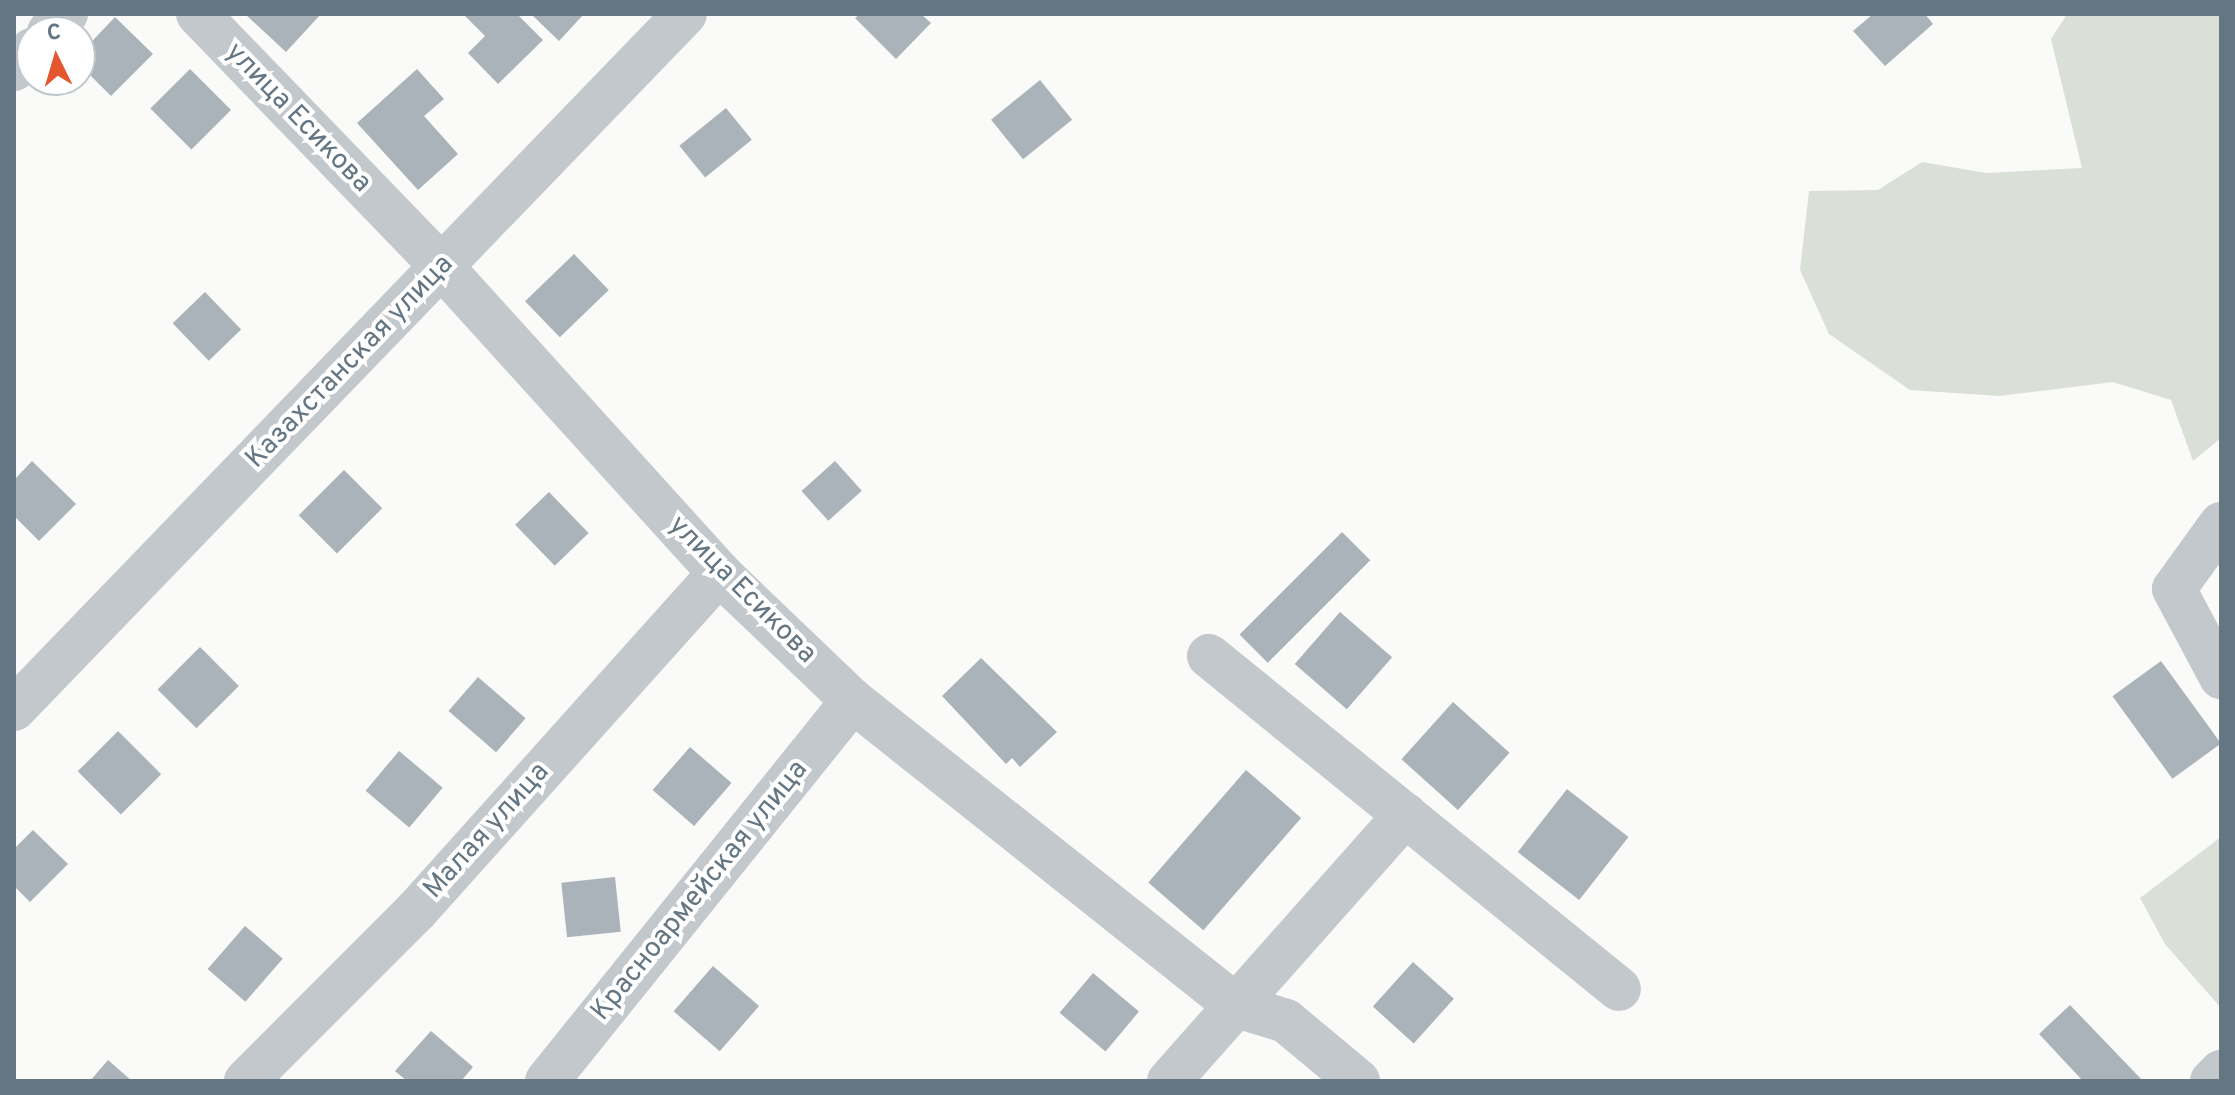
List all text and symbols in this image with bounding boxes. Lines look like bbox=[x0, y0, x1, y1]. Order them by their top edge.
north arrow bbox=[16, 16, 96, 96]
text: С bbox=[46, 20, 62, 48]
street label: улица Есикова bbox=[218, 36, 378, 200]
street label: Казахстанская улица bbox=[239, 248, 461, 476]
street label: улица Есикова bbox=[661, 509, 823, 671]
street label: Красноармейская улица bbox=[585, 754, 815, 1028]
street label: Малая улица bbox=[417, 756, 557, 906]

